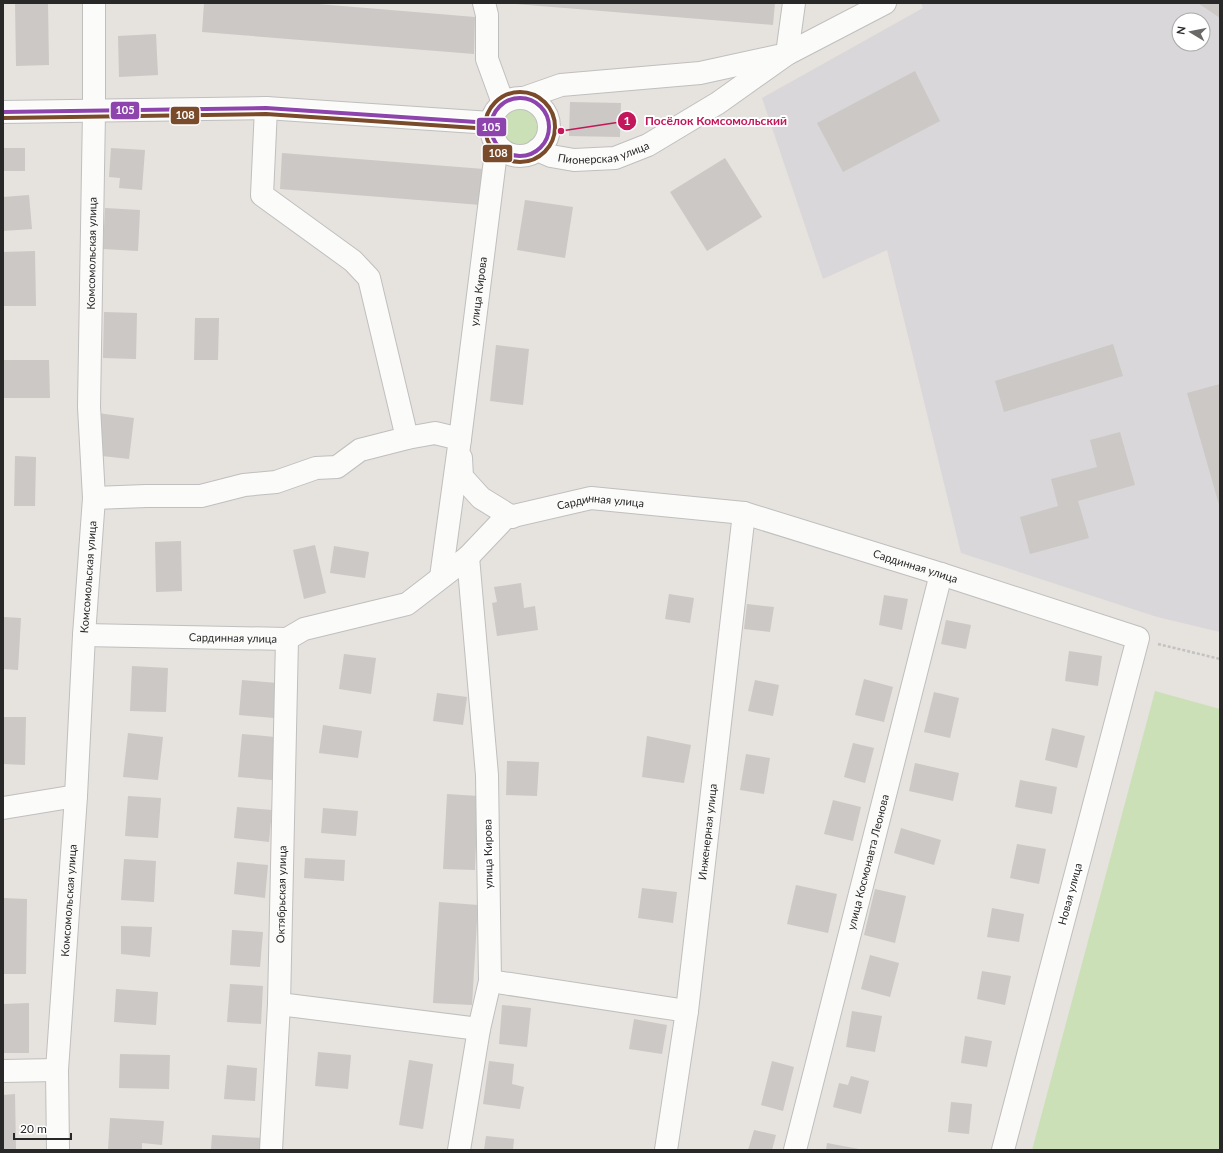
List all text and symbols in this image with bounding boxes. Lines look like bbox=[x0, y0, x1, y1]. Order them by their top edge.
north arrow bbox=[1171, 12, 1211, 52]
text: N bbox=[1174, 25, 1188, 35]
line badge: 105 bbox=[110, 101, 140, 120]
text: 105 bbox=[115, 103, 135, 116]
line badge: 108 bbox=[170, 106, 200, 125]
text: 108 bbox=[175, 108, 195, 121]
callout: Посёлок Комсомольский bbox=[617, 109, 795, 133]
text: 1 bbox=[624, 113, 631, 128]
text: Посёлок Комсомольский bbox=[645, 113, 787, 128]
line badge: 105 bbox=[476, 117, 507, 137]
text: 105 bbox=[481, 120, 501, 133]
street label: Пионерская улица bbox=[557, 138, 651, 166]
line badge: 108 bbox=[482, 144, 513, 163]
text: 108 bbox=[488, 146, 508, 159]
street label: Комсомольская улица bbox=[84, 197, 99, 310]
street label: улица Кирова bbox=[467, 256, 489, 327]
street label: Сардинная улица bbox=[555, 491, 645, 512]
street label: Комсомольская улица bbox=[77, 520, 98, 634]
street label: Сардинная улица bbox=[872, 546, 960, 585]
street label: Сардинная улица bbox=[189, 630, 277, 645]
street label: Инженерная улица bbox=[695, 783, 719, 881]
street label: улица Космонавта Леонова bbox=[844, 793, 891, 931]
street label: улица Кирова bbox=[480, 819, 495, 889]
street label: Комсомольская улица bbox=[58, 844, 79, 957]
street label: Октябрьская улица bbox=[273, 845, 288, 943]
street label: Новая улица bbox=[1055, 861, 1084, 926]
scale bar bbox=[14, 1115, 71, 1141]
text: 20 m bbox=[20, 1121, 47, 1136]

